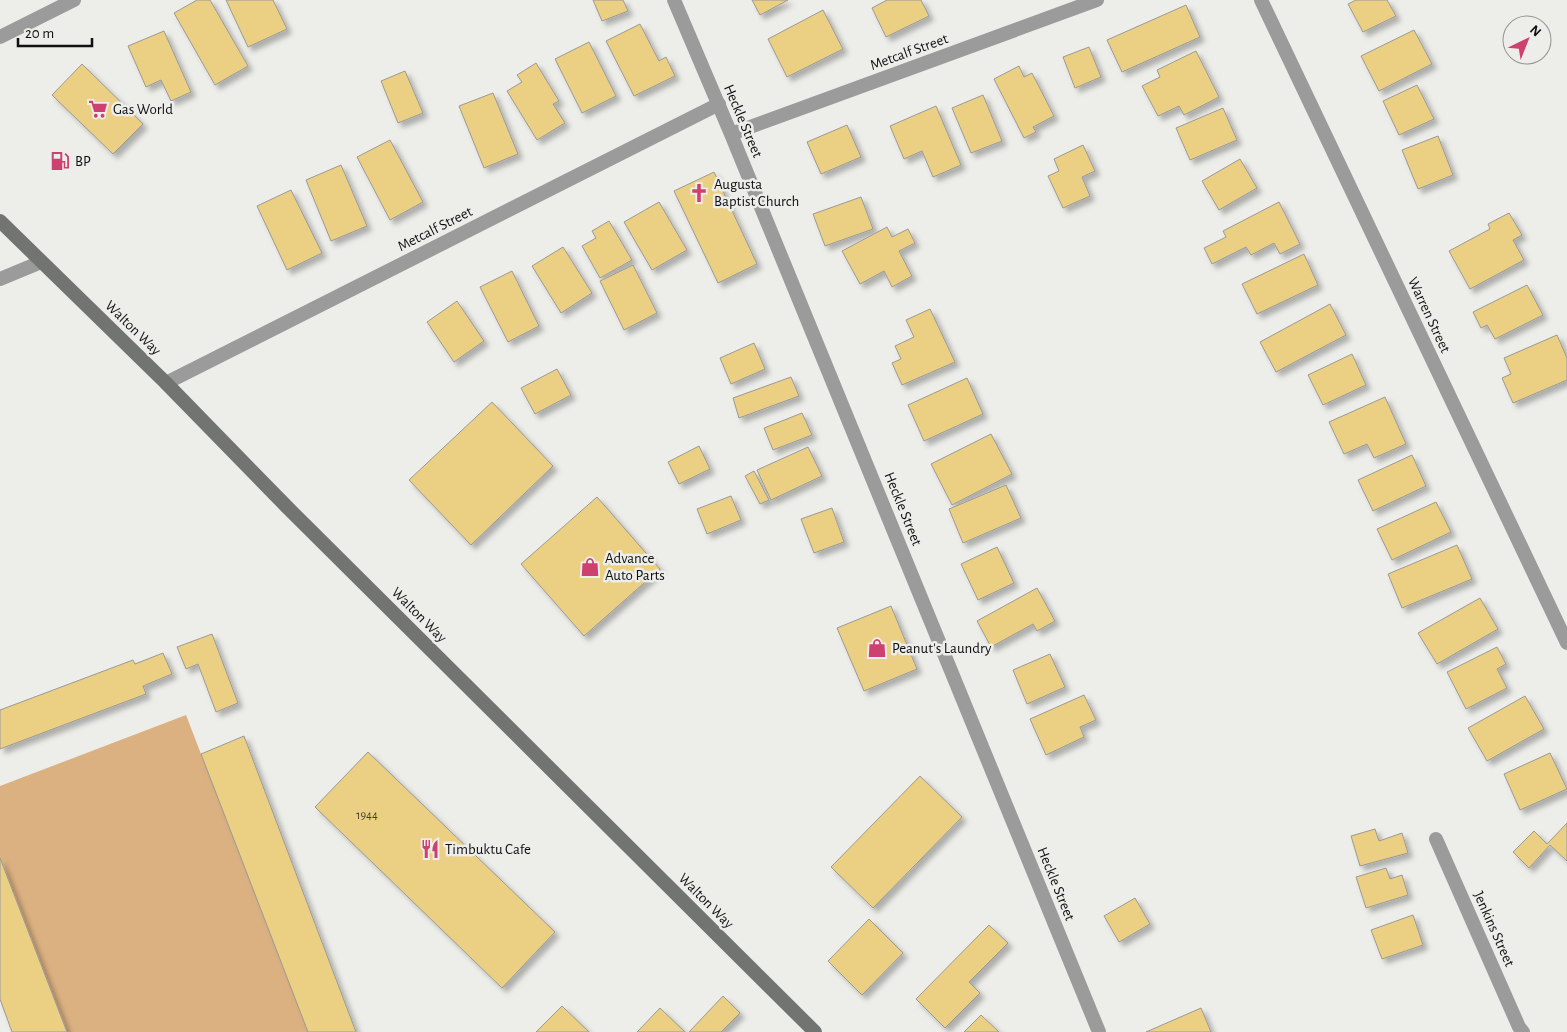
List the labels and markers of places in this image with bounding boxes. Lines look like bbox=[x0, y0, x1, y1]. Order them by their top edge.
supermarket icon: Gas World bbox=[87, 98, 109, 120]
place label: Gas World bbox=[113, 102, 173, 117]
fuel station icon: BP bbox=[49, 150, 71, 172]
place label: BP bbox=[75, 154, 91, 169]
place label: Augusta Baptist Church bbox=[714, 177, 799, 209]
church icon: Augusta Baptist Church bbox=[688, 182, 710, 204]
place label: Advance Auto Parts bbox=[605, 551, 665, 583]
shop icon: Advance Auto Parts bbox=[579, 556, 601, 578]
shop icon: Peanut's Laundry bbox=[866, 637, 888, 659]
place label: Peanut's Laundry bbox=[892, 641, 992, 656]
restaurant icon: Timbuktu Cafe bbox=[419, 838, 441, 860]
place label: Timbuktu Cafe bbox=[445, 842, 531, 857]

